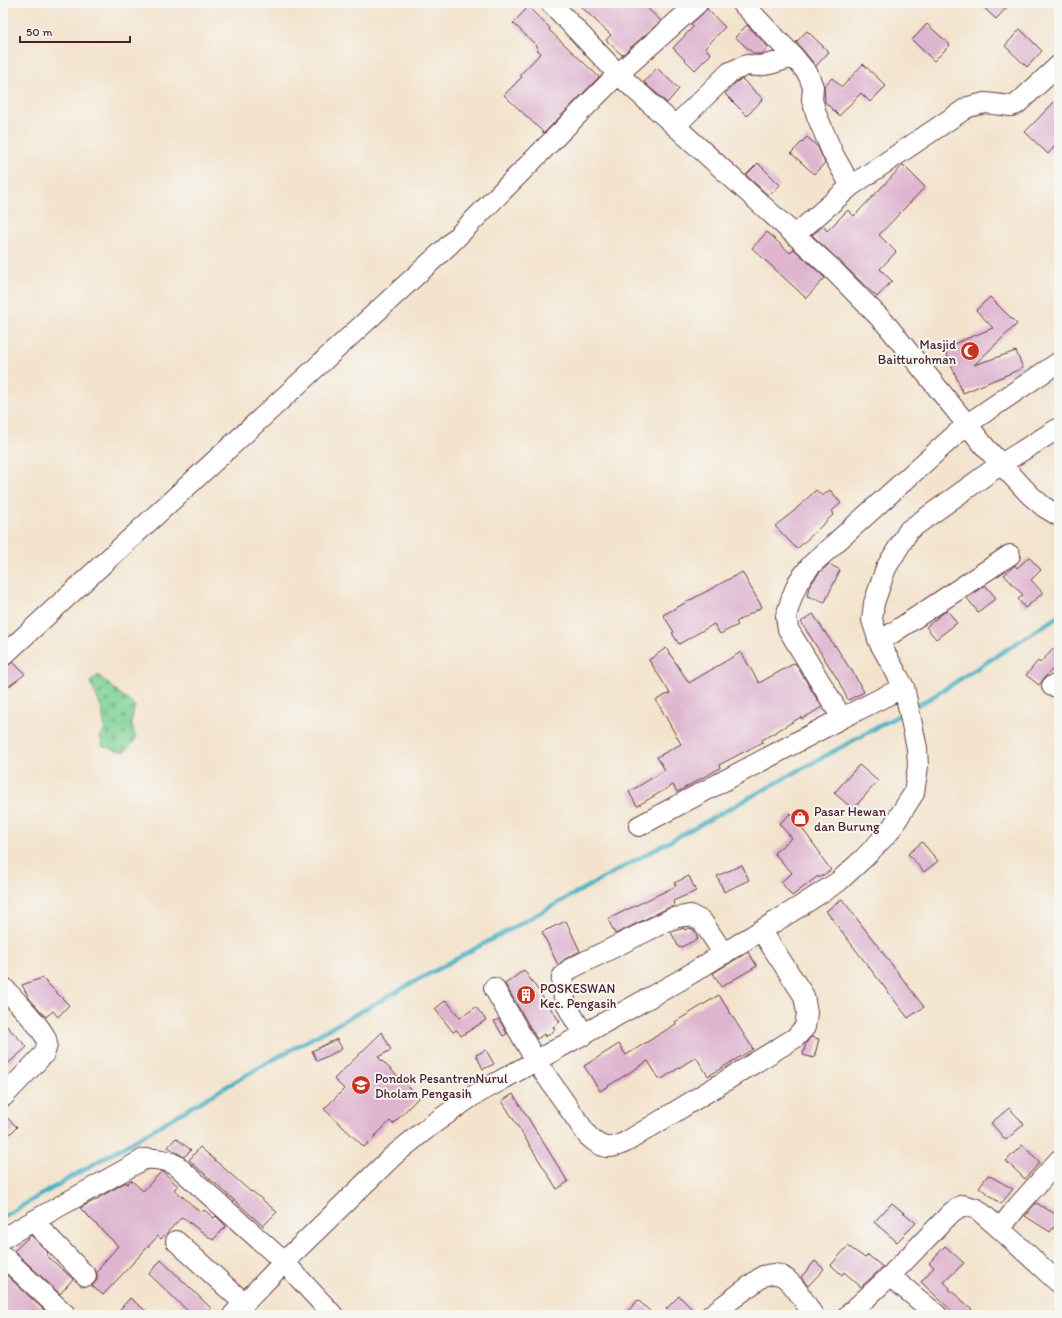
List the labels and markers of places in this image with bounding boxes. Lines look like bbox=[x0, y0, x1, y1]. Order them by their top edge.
place label: Masjid Baitturohman bbox=[878, 337, 957, 367]
mosque icon: Masjid Baitturohman bbox=[959, 340, 981, 362]
place label: Pasar Hewan dan Burung bbox=[814, 804, 887, 834]
shop icon: Pasar Hewan dan Burung bbox=[789, 807, 811, 829]
place label: POSKESWAN Kec. Pengasih bbox=[540, 981, 617, 1011]
building icon: POSKESWAN Kec. Pengasih bbox=[515, 984, 537, 1006]
place label: Pondok PesantrenNurul Dholam Pengasih bbox=[375, 1071, 508, 1101]
school or university icon: Pondok PesantrenNurul Dholam Pengasih bbox=[350, 1074, 372, 1096]

